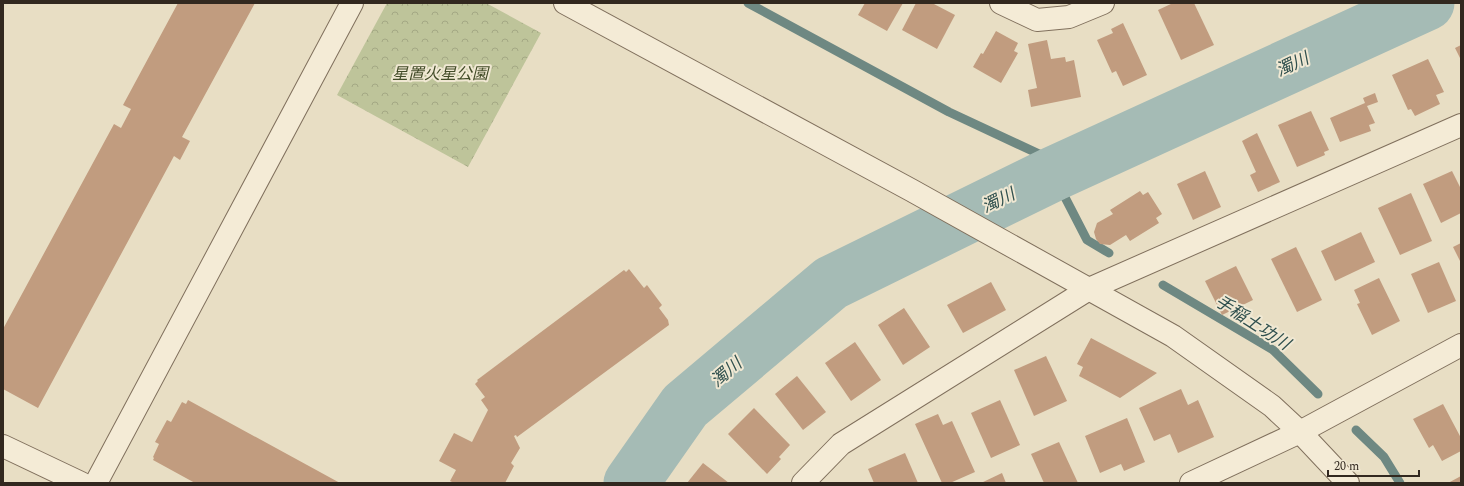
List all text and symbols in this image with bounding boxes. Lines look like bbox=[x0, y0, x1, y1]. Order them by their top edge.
water label: 濁川 bbox=[1272, 45, 1315, 84]
park label: 星置火星公園 bbox=[392, 62, 490, 86]
water label: 濁川 bbox=[977, 181, 1021, 220]
water label: 手稲土功川 bbox=[1210, 289, 1297, 358]
water label: 濁川 bbox=[705, 351, 750, 394]
scale bar bbox=[1328, 452, 1419, 478]
text: 20 m bbox=[1334, 457, 1359, 476]

